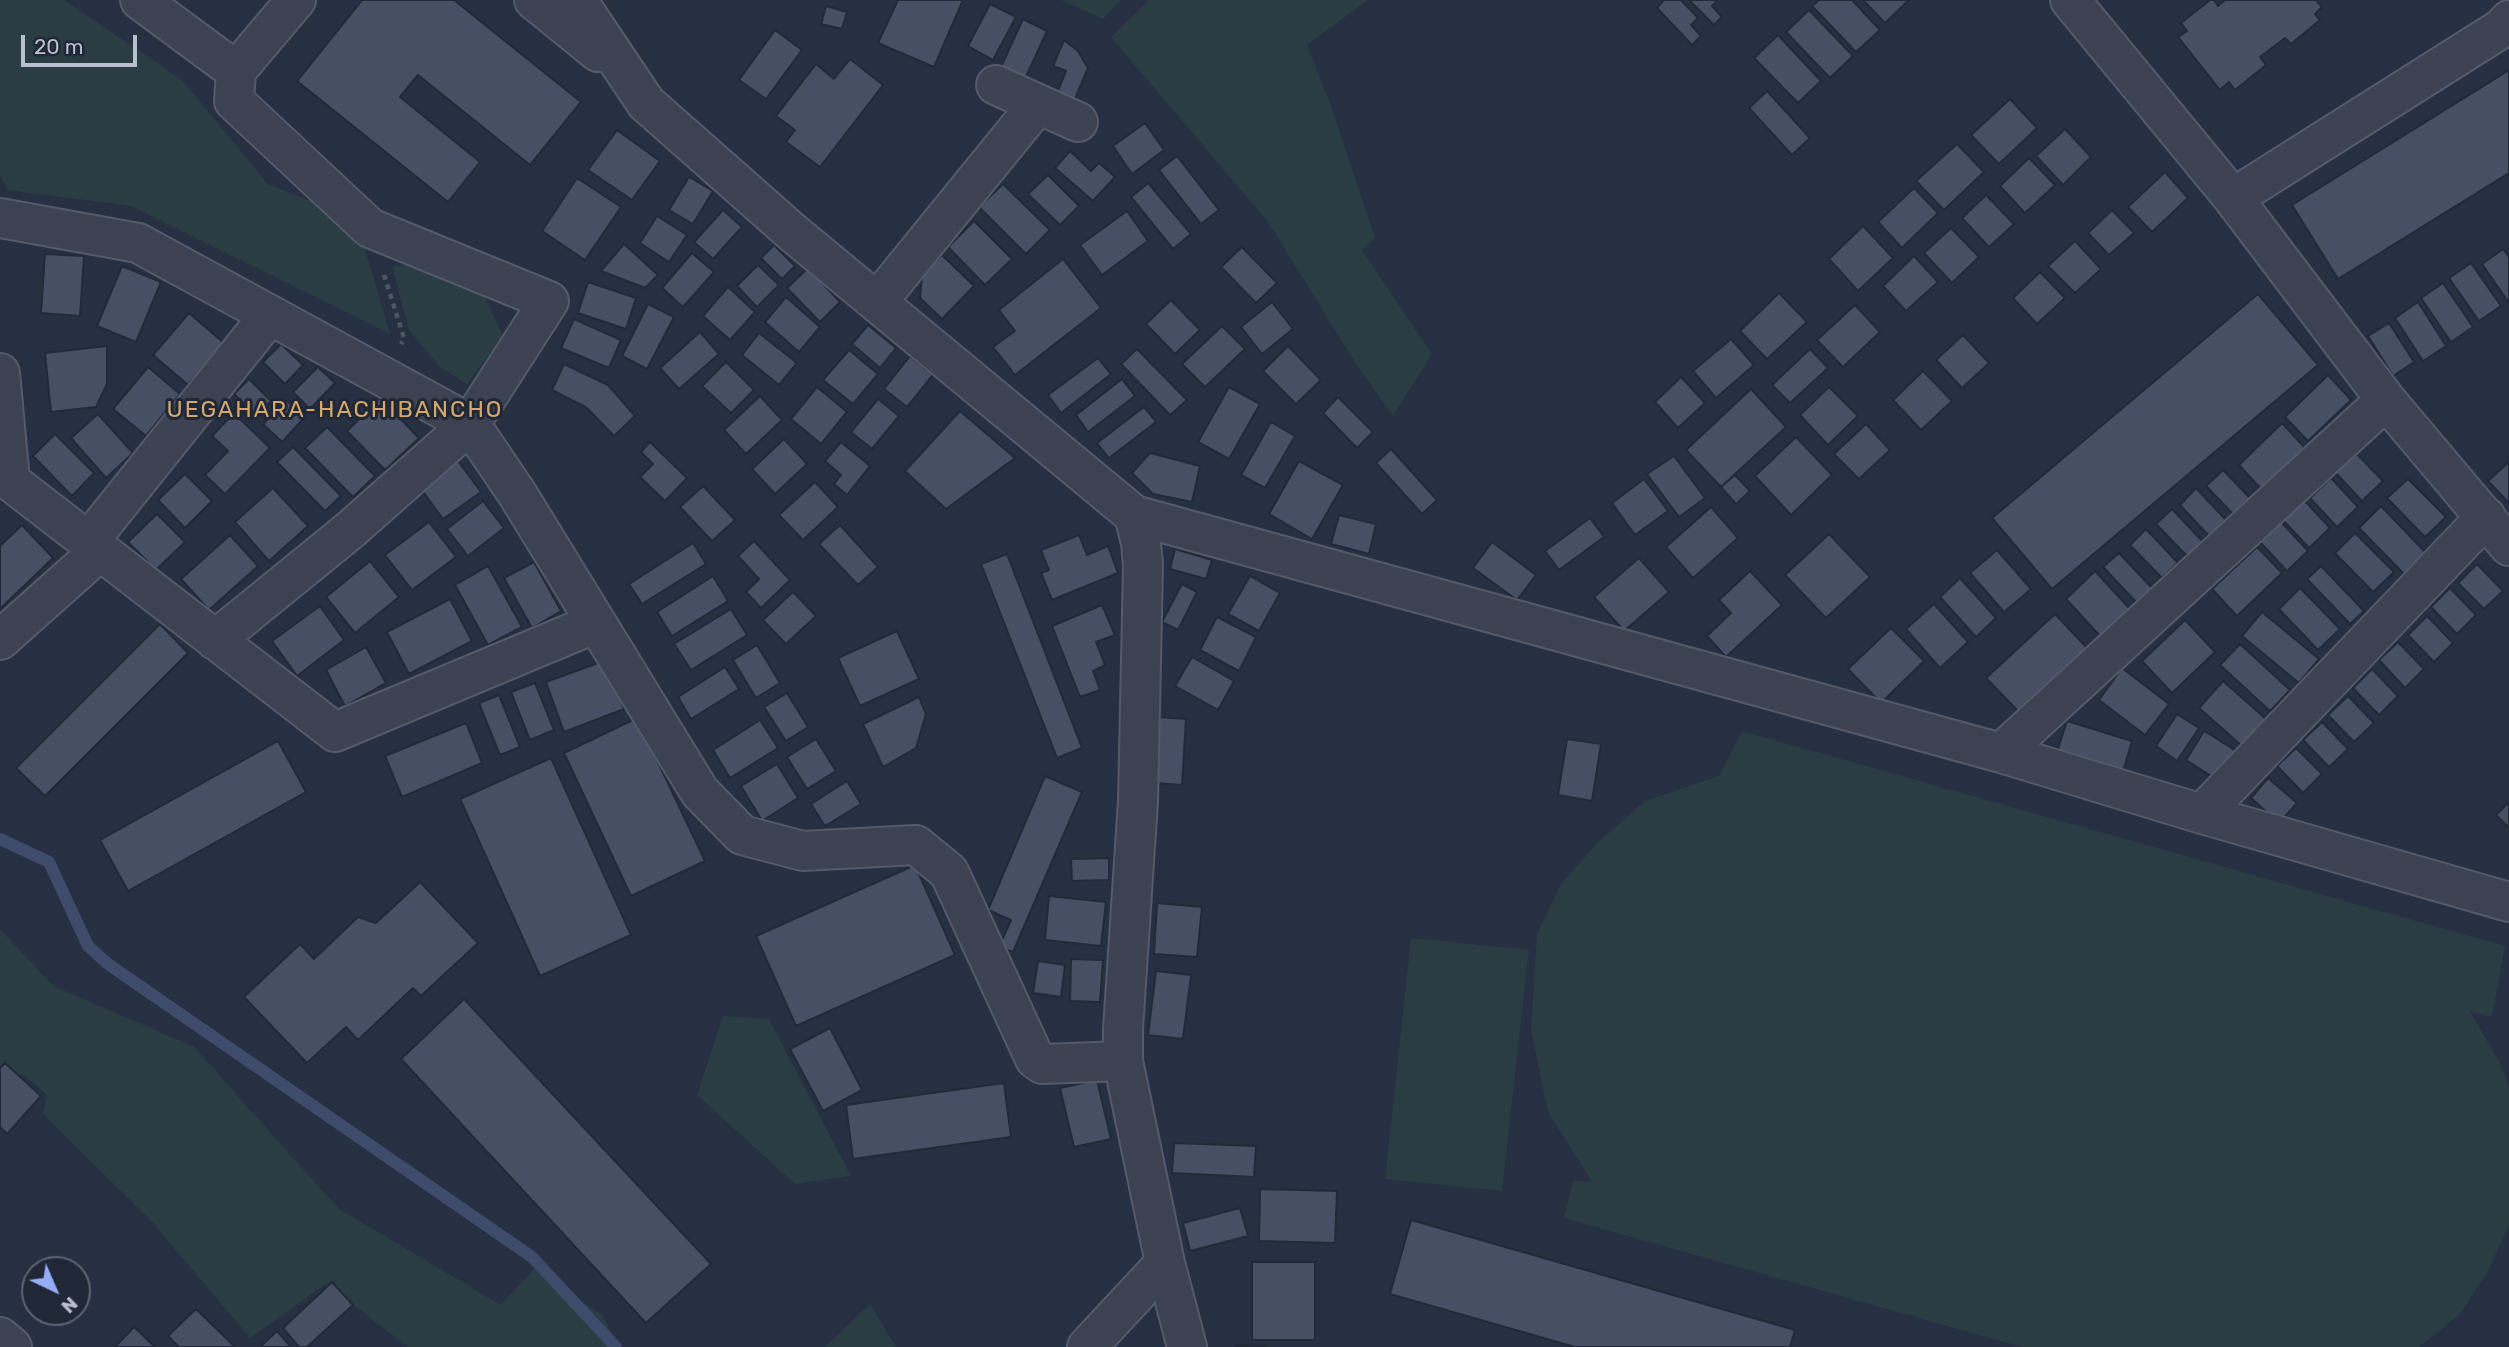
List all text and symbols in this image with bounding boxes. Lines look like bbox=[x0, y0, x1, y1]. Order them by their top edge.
scale bar bbox=[24, 21, 140, 65]
text: 20 m bbox=[34, 34, 83, 59]
district label: UEGAHARA-HACHIBANCHO bbox=[169, 396, 501, 424]
north arrow bbox=[21, 1256, 91, 1326]
text: N bbox=[57, 1292, 82, 1318]

